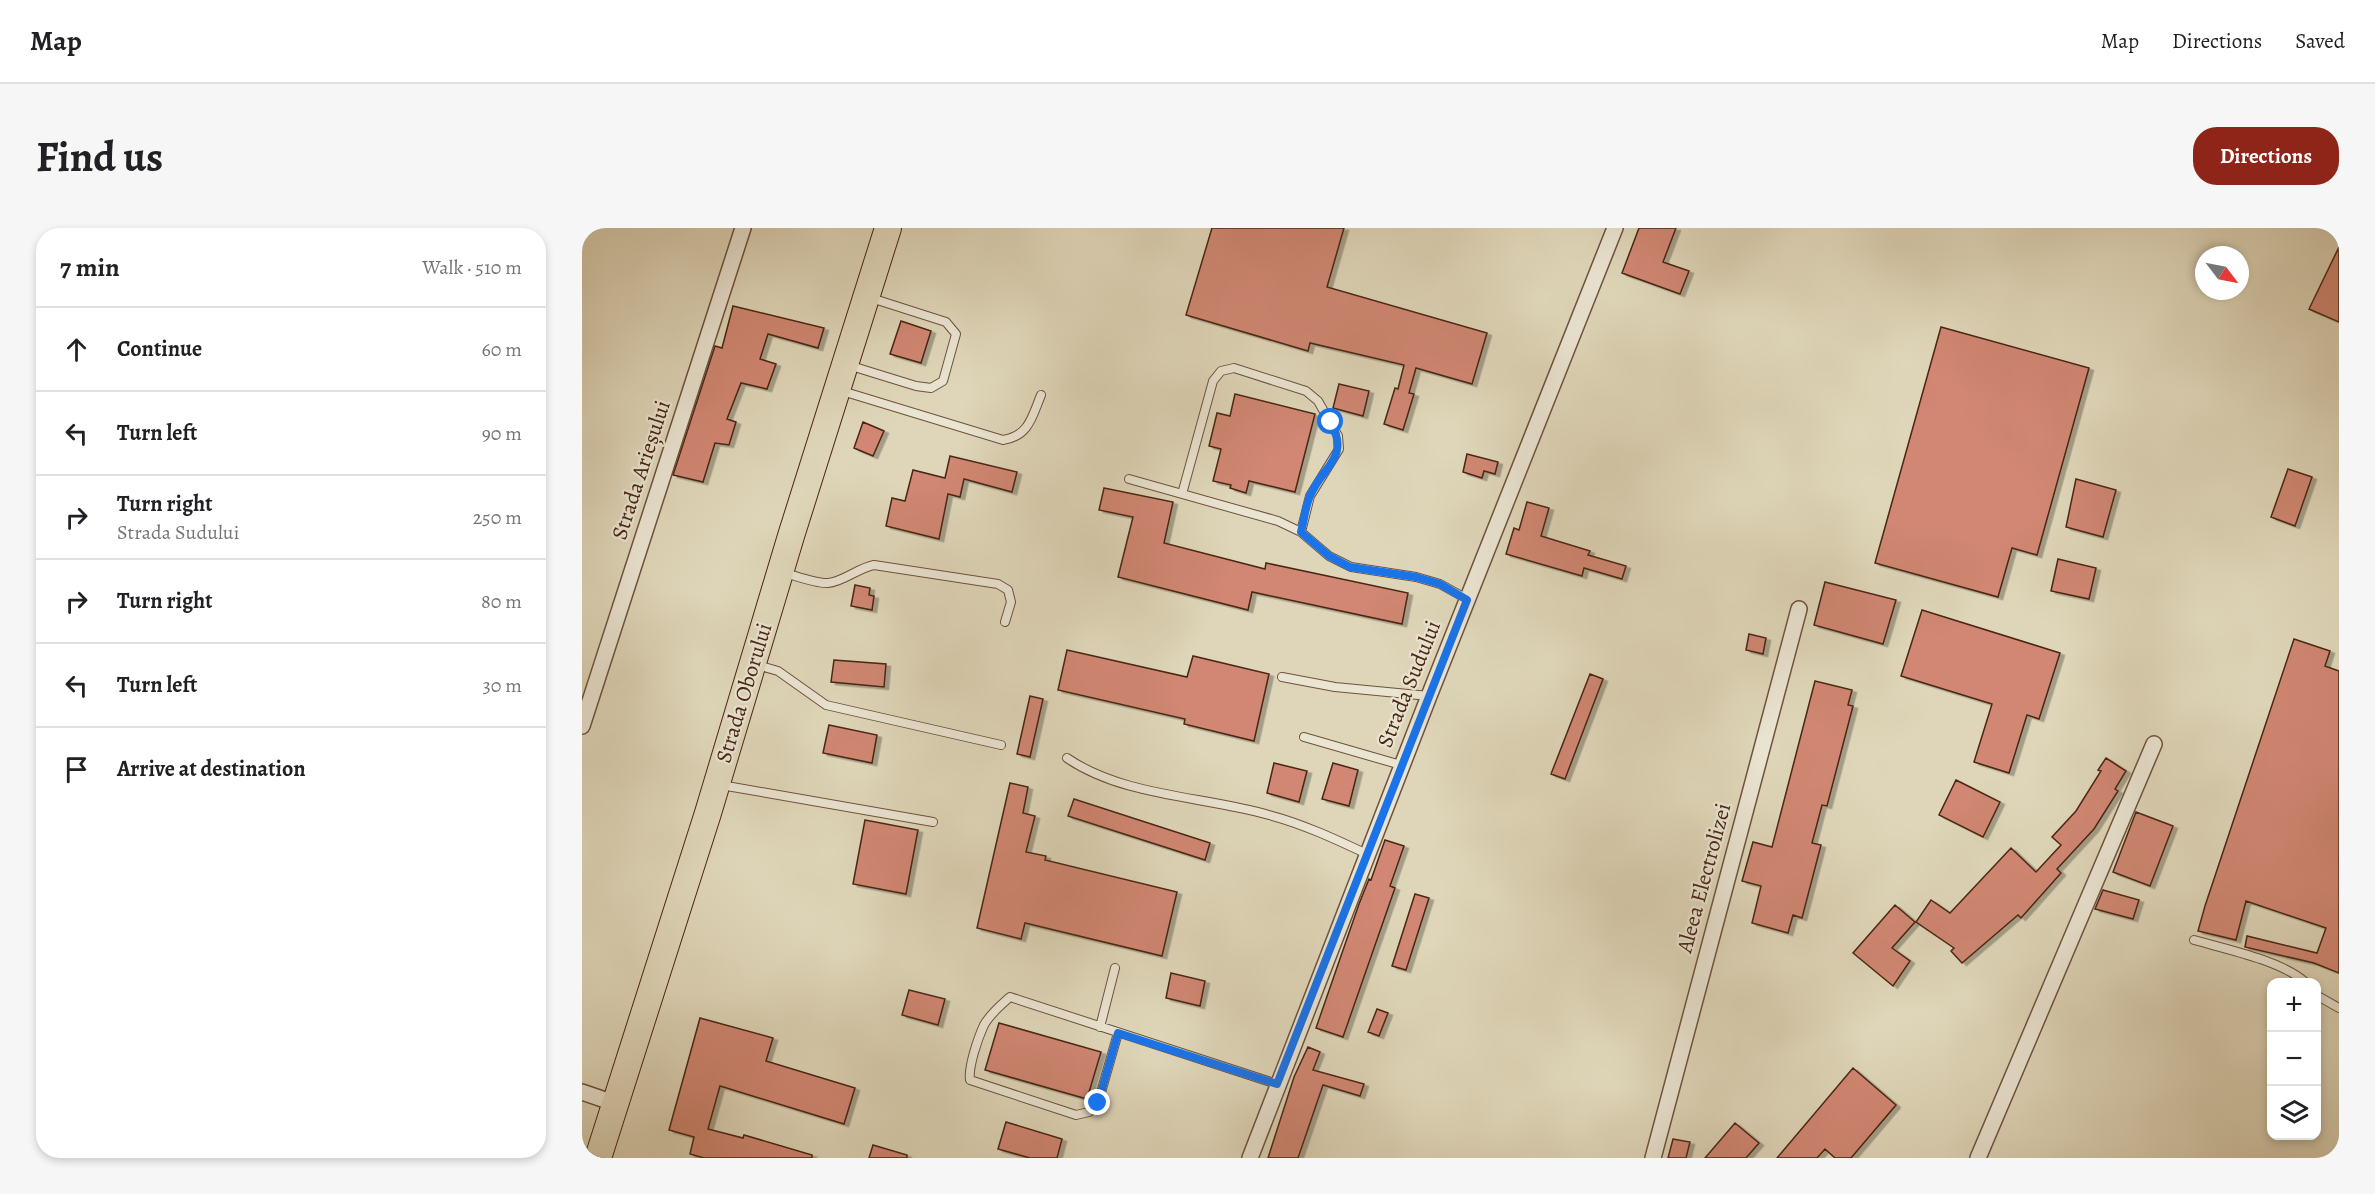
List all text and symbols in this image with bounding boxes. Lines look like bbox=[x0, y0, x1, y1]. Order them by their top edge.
text: Map bbox=[30, 22, 82, 60]
text: Map bbox=[2101, 27, 2139, 55]
text: Directions bbox=[2172, 27, 2262, 55]
text: Saved bbox=[2295, 27, 2345, 55]
button: Directions bbox=[2193, 127, 2339, 185]
text: Find us bbox=[36, 128, 163, 185]
north arrow bbox=[2195, 246, 2249, 300]
text: 7 min bbox=[60, 250, 120, 285]
text: Walk · 510 m bbox=[422, 254, 522, 281]
icon: ahead bbox=[60, 333, 93, 366]
text: Continue bbox=[117, 334, 202, 364]
text: 60 m bbox=[482, 336, 522, 363]
street label: Strada Arieșului bbox=[604, 396, 678, 544]
route start bbox=[1317, 408, 1343, 434]
icon: left bbox=[60, 417, 93, 450]
text: Turn left bbox=[117, 418, 197, 448]
text: 90 m bbox=[482, 420, 522, 447]
text: Turn right bbox=[117, 489, 213, 519]
icon: right bbox=[60, 501, 93, 534]
text: 250 m bbox=[473, 504, 522, 531]
text: Strada Sudului bbox=[117, 519, 239, 546]
icon: right bbox=[60, 585, 93, 618]
text: Turn right bbox=[117, 586, 213, 616]
text: 80 m bbox=[481, 588, 522, 615]
street label: Strada Sudului bbox=[1370, 616, 1448, 752]
street label: Strada Oborului bbox=[708, 619, 780, 767]
icon: left bbox=[60, 669, 93, 702]
text: Turn left bbox=[117, 670, 197, 700]
text: 30 m bbox=[482, 672, 522, 699]
icon: arrive bbox=[60, 753, 93, 786]
text: Arrive at destination bbox=[117, 754, 306, 784]
street label: Aleea Electrolizei bbox=[1669, 800, 1738, 957]
map controls bbox=[2267, 978, 2321, 1140]
button: + bbox=[2267, 978, 2321, 1032]
button: − bbox=[2267, 1032, 2321, 1086]
button: layers bbox=[2267, 1086, 2321, 1140]
route end bbox=[1084, 1089, 1110, 1115]

